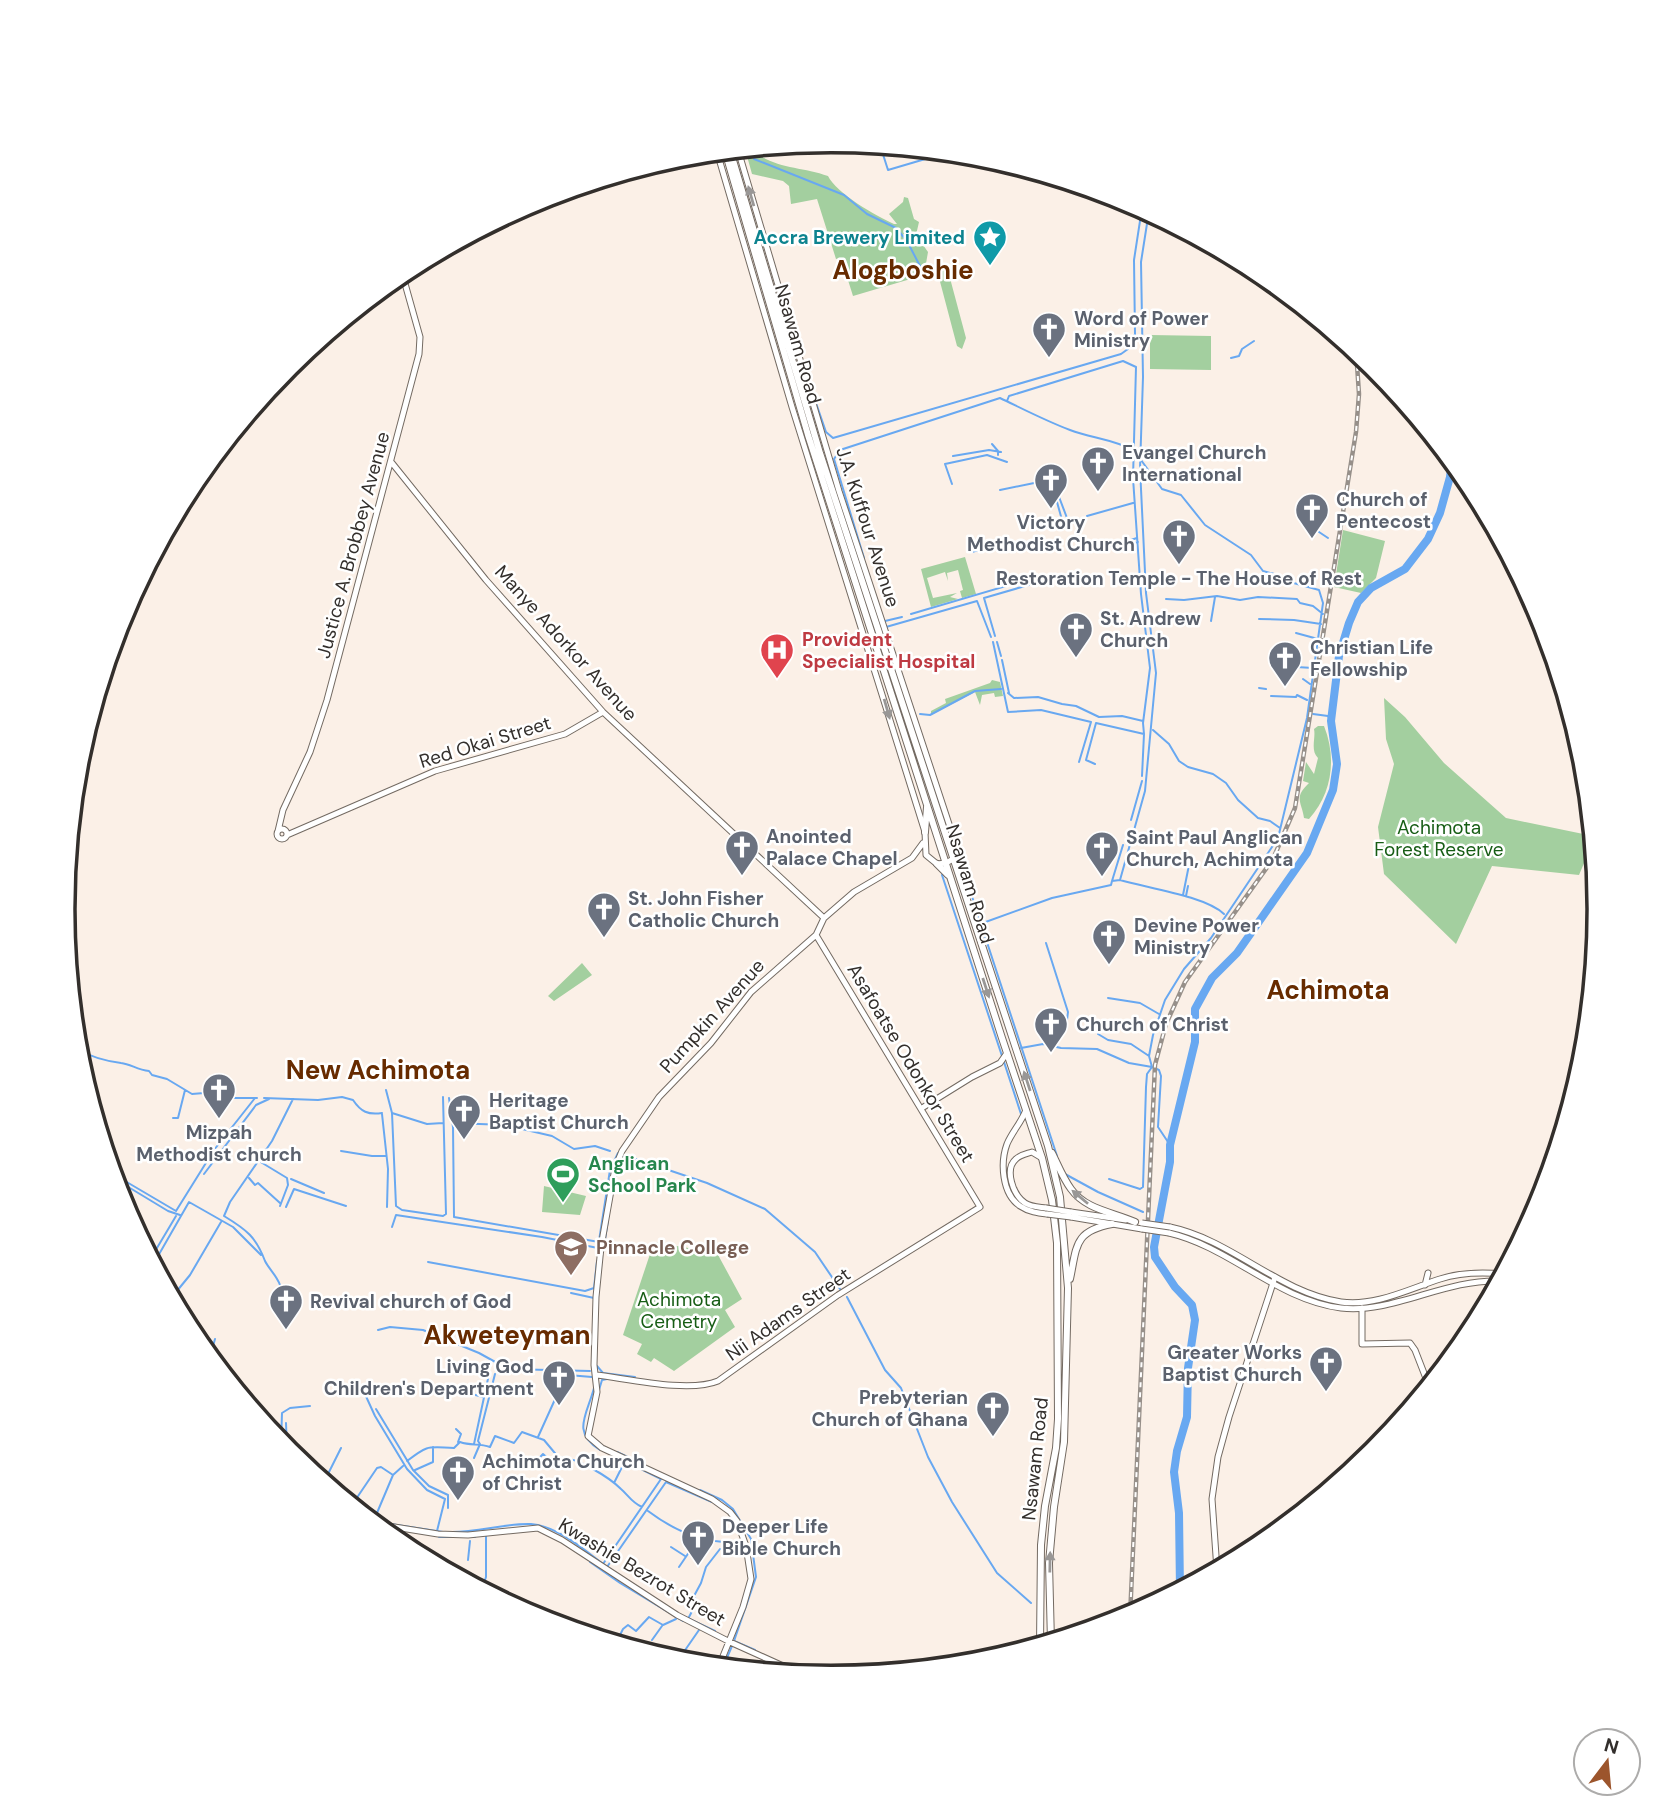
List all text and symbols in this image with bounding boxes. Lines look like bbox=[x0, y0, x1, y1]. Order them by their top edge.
one-way arrow bbox=[746, 185, 756, 206]
place icon: Accra Brewery Limited bbox=[971, 218, 1009, 267]
place label: Accra Brewery Limited bbox=[754, 225, 965, 250]
district label: Alogboshie bbox=[832, 253, 974, 287]
street label: Nsawam Road bbox=[769, 281, 827, 407]
place label: Word of Power Ministry bbox=[1074, 306, 1209, 353]
church icon: Word of Power Ministry bbox=[1030, 310, 1068, 359]
street label: Justice A. Brobbey Avenue bbox=[311, 429, 395, 661]
place label: Evangel Church International bbox=[1122, 440, 1266, 487]
street label: J.A. Kuffour Avenue bbox=[830, 444, 906, 610]
church icon: Evangel Church International bbox=[1079, 444, 1117, 493]
church icon: Victory Methodist Church bbox=[1032, 461, 1070, 510]
place label: Church of Pentecost bbox=[1336, 487, 1431, 534]
church icon: Church of Pentecost bbox=[1293, 491, 1331, 540]
place label: Victory Methodist Church bbox=[967, 510, 1135, 557]
church icon: Restoration Temple - The House of Rest bbox=[1160, 517, 1198, 566]
street label: Manye Adorkor Avenue bbox=[489, 560, 643, 726]
place label: Restoration Temple - The House of Rest bbox=[996, 566, 1362, 591]
place label: St. Andrew Church bbox=[1100, 606, 1201, 653]
church icon: St. Andrew Church bbox=[1057, 610, 1095, 659]
place label: Provident Specialist Hospital bbox=[802, 627, 975, 674]
hospital icon: Provident Specialist Hospital bbox=[758, 631, 796, 680]
place label: Christian Life Fellowship bbox=[1310, 635, 1433, 682]
church icon: Christian Life Fellowship bbox=[1266, 639, 1304, 688]
one-way arrow bbox=[882, 699, 892, 720]
street label: Red Okai Street bbox=[416, 710, 554, 774]
park label: Achimota Forest Reserve bbox=[1374, 815, 1504, 862]
street label: Nsawam Road bbox=[940, 821, 1000, 947]
place label: Anointed Palace Chapel bbox=[766, 824, 898, 871]
place label: Saint Paul Anglican Church, Achimota bbox=[1126, 825, 1303, 872]
church icon: Anointed Palace Chapel bbox=[723, 828, 761, 877]
church icon: Saint Paul Anglican Church, Achimota bbox=[1083, 829, 1121, 878]
place label: St. John Fisher Catholic Church bbox=[628, 886, 779, 933]
church icon: St. John Fisher Catholic Church bbox=[585, 890, 623, 939]
place label: Devine Power Ministry bbox=[1134, 913, 1259, 960]
church icon: Devine Power Ministry bbox=[1090, 917, 1128, 966]
street label: Pumpkin Avenue bbox=[654, 954, 770, 1078]
street label: Asafoatse Odonkor Street bbox=[842, 959, 980, 1167]
district label: Achimota bbox=[1266, 973, 1390, 1007]
one-way arrow bbox=[981, 978, 992, 999]
church icon: Church of Christ bbox=[1032, 1005, 1070, 1054]
place label: Church of Christ bbox=[1076, 1012, 1229, 1037]
district label: New Achimota bbox=[286, 1053, 470, 1087]
church icon: Mizpah Methodist church bbox=[200, 1071, 238, 1120]
one-way arrow bbox=[1021, 1071, 1032, 1092]
place label: Heritage Baptist Church bbox=[489, 1088, 629, 1135]
church icon: Heritage Baptist Church bbox=[445, 1092, 483, 1141]
place label: Mizpah Methodist church bbox=[136, 1120, 302, 1167]
place label: Anglican School Park bbox=[588, 1151, 696, 1198]
sports icon: Anglican School Park bbox=[544, 1155, 582, 1204]
one-way arrow bbox=[1071, 1189, 1089, 1205]
school or university icon: Pinnacle College bbox=[552, 1228, 590, 1277]
place label: Pinnacle College bbox=[596, 1235, 749, 1260]
street label: Nii Adams Street bbox=[721, 1262, 855, 1366]
church icon: Revival church of God bbox=[267, 1282, 305, 1331]
park label: Achimota Cemetry bbox=[637, 1287, 721, 1334]
place label: Revival church of God bbox=[310, 1289, 512, 1314]
district label: Akweteyman bbox=[423, 1318, 591, 1352]
place label: Greater Works Baptist Church bbox=[1162, 1340, 1302, 1387]
church icon: Greater Works Baptist Church bbox=[1307, 1344, 1345, 1393]
place label: Living God Children's Department bbox=[324, 1354, 534, 1401]
church icon: Living God Children's Department bbox=[540, 1358, 578, 1407]
place label: Prebyterian Church of Ghana bbox=[812, 1385, 968, 1432]
church icon: Prebyterian Church of Ghana bbox=[974, 1389, 1012, 1438]
street label: Nsawam Road bbox=[1016, 1396, 1054, 1522]
place label: Achimota Church of Christ bbox=[482, 1449, 645, 1496]
church icon: Achimota Church of Christ bbox=[439, 1453, 477, 1502]
street label: Kwashie Bezrot Street bbox=[554, 1512, 730, 1632]
place label: Deeper Life Bible Church bbox=[722, 1514, 841, 1561]
church icon: Deeper Life Bible Church bbox=[679, 1518, 717, 1567]
one-way arrow bbox=[1044, 1551, 1056, 1573]
north arrow bbox=[1572, 1727, 1642, 1797]
text: N bbox=[1601, 1732, 1622, 1760]

